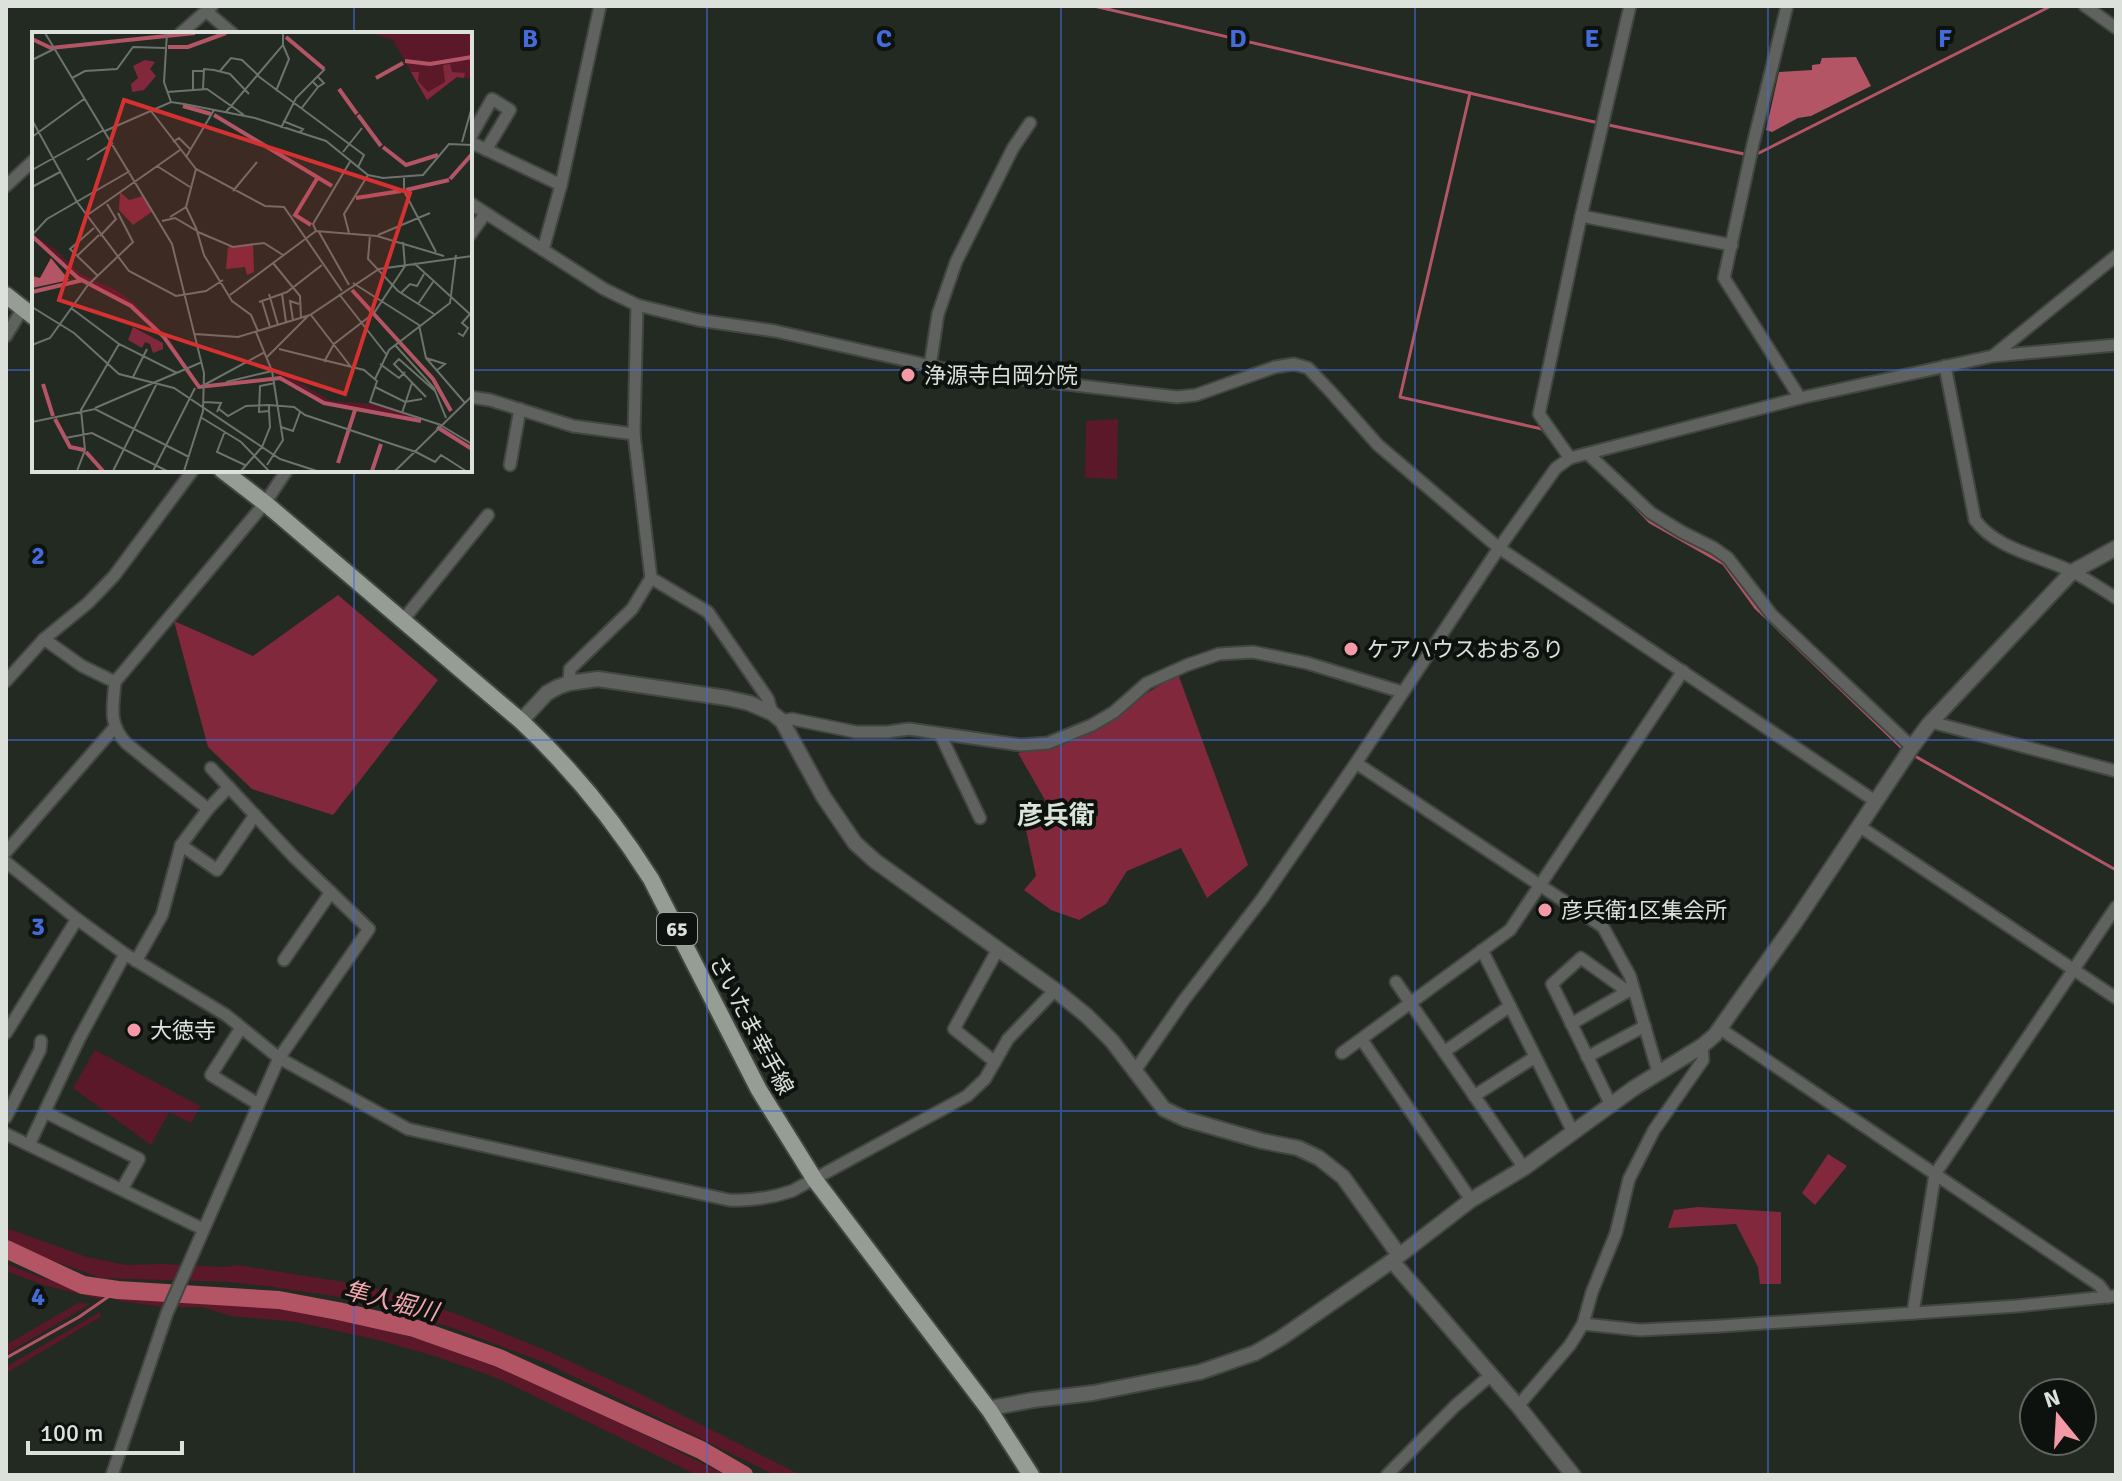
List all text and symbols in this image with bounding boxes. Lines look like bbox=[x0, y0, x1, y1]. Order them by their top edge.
text: B bbox=[522, 23, 538, 55]
text: C bbox=[876, 23, 892, 55]
text: D bbox=[1229, 23, 1247, 55]
text: E bbox=[1585, 23, 1599, 55]
text: F bbox=[1938, 23, 1952, 55]
inset map bbox=[32, 32, 472, 472]
place label: 浄源寺白岡分院 bbox=[924, 362, 1078, 389]
marker: 浄源寺白岡分院 bbox=[899, 366, 917, 384]
text: 2 bbox=[31, 540, 45, 572]
place label: ケアハウスおおるり bbox=[1367, 636, 1564, 663]
marker: ケアハウスおおるり bbox=[1342, 640, 1360, 658]
district label: 彦兵衛 bbox=[1017, 800, 1095, 832]
place label: 彦兵衛1区集会所 bbox=[1561, 897, 1727, 924]
marker: 彦兵衛1区集会所 bbox=[1536, 901, 1554, 919]
text: 3 bbox=[31, 911, 45, 943]
road number: 65 bbox=[657, 913, 697, 945]
street label: さいたま幸手線 bbox=[704, 951, 799, 1099]
place label: 大徳寺 bbox=[150, 1017, 216, 1044]
marker: 大徳寺 bbox=[125, 1021, 143, 1039]
water label: 隼人堀川 bbox=[341, 1275, 444, 1328]
text: 4 bbox=[31, 1281, 45, 1313]
north arrow bbox=[2018, 1377, 2098, 1457]
text: N bbox=[2041, 1383, 2063, 1414]
scale bar bbox=[28, 1405, 182, 1455]
text: 100 m bbox=[40, 1418, 103, 1448]

